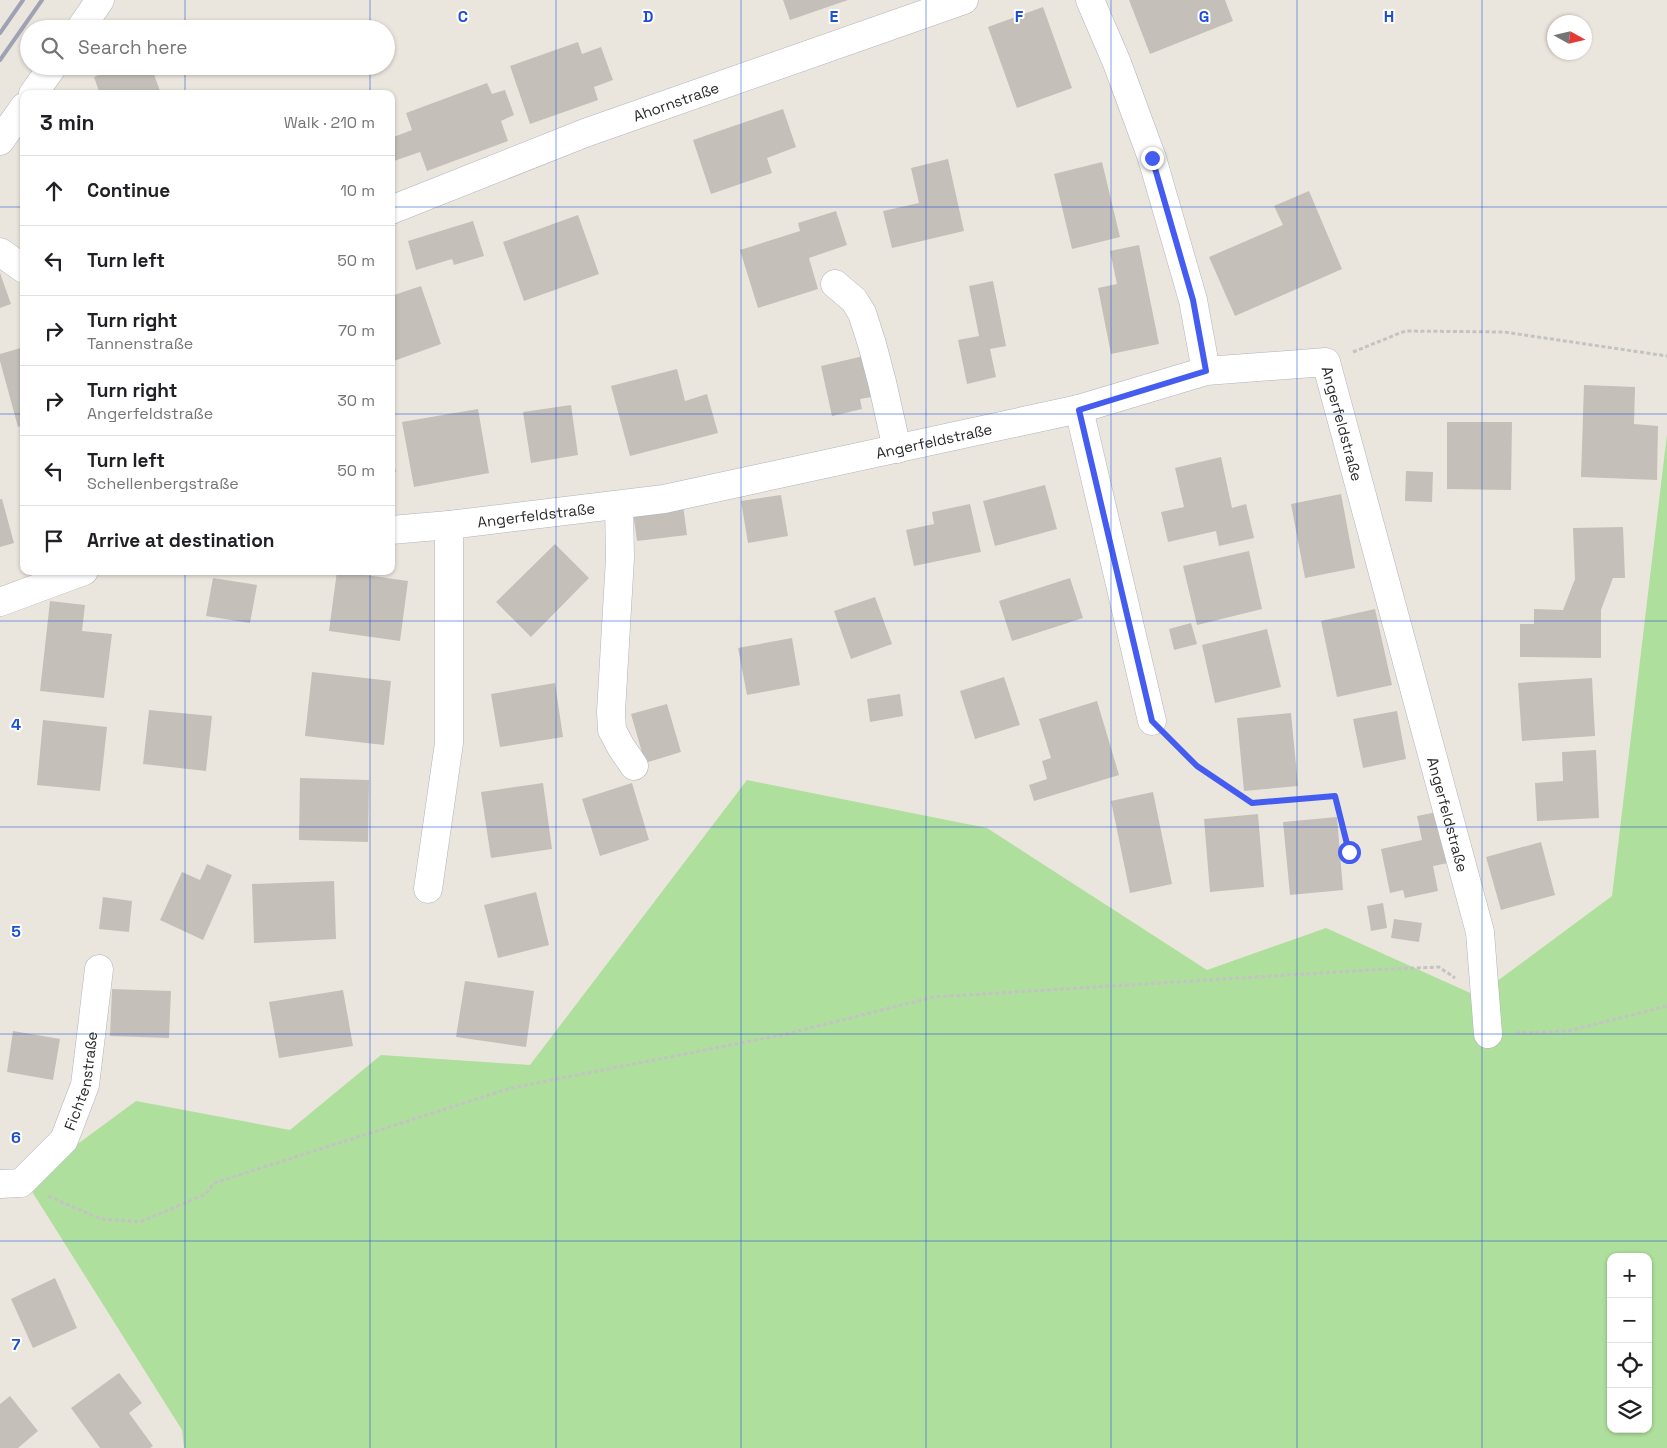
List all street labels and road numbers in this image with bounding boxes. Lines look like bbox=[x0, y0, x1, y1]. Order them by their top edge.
street label: Ahornstraße bbox=[630, 77, 721, 125]
street label: Angerfeldstraße bbox=[1318, 364, 1367, 483]
street label: Angerfeldstraße bbox=[874, 419, 994, 462]
street label: Angerfeldstraße bbox=[476, 498, 596, 531]
street label: Angerfeldstraße bbox=[1424, 755, 1473, 874]
street label: Fichtenstraße bbox=[59, 1030, 101, 1133]

